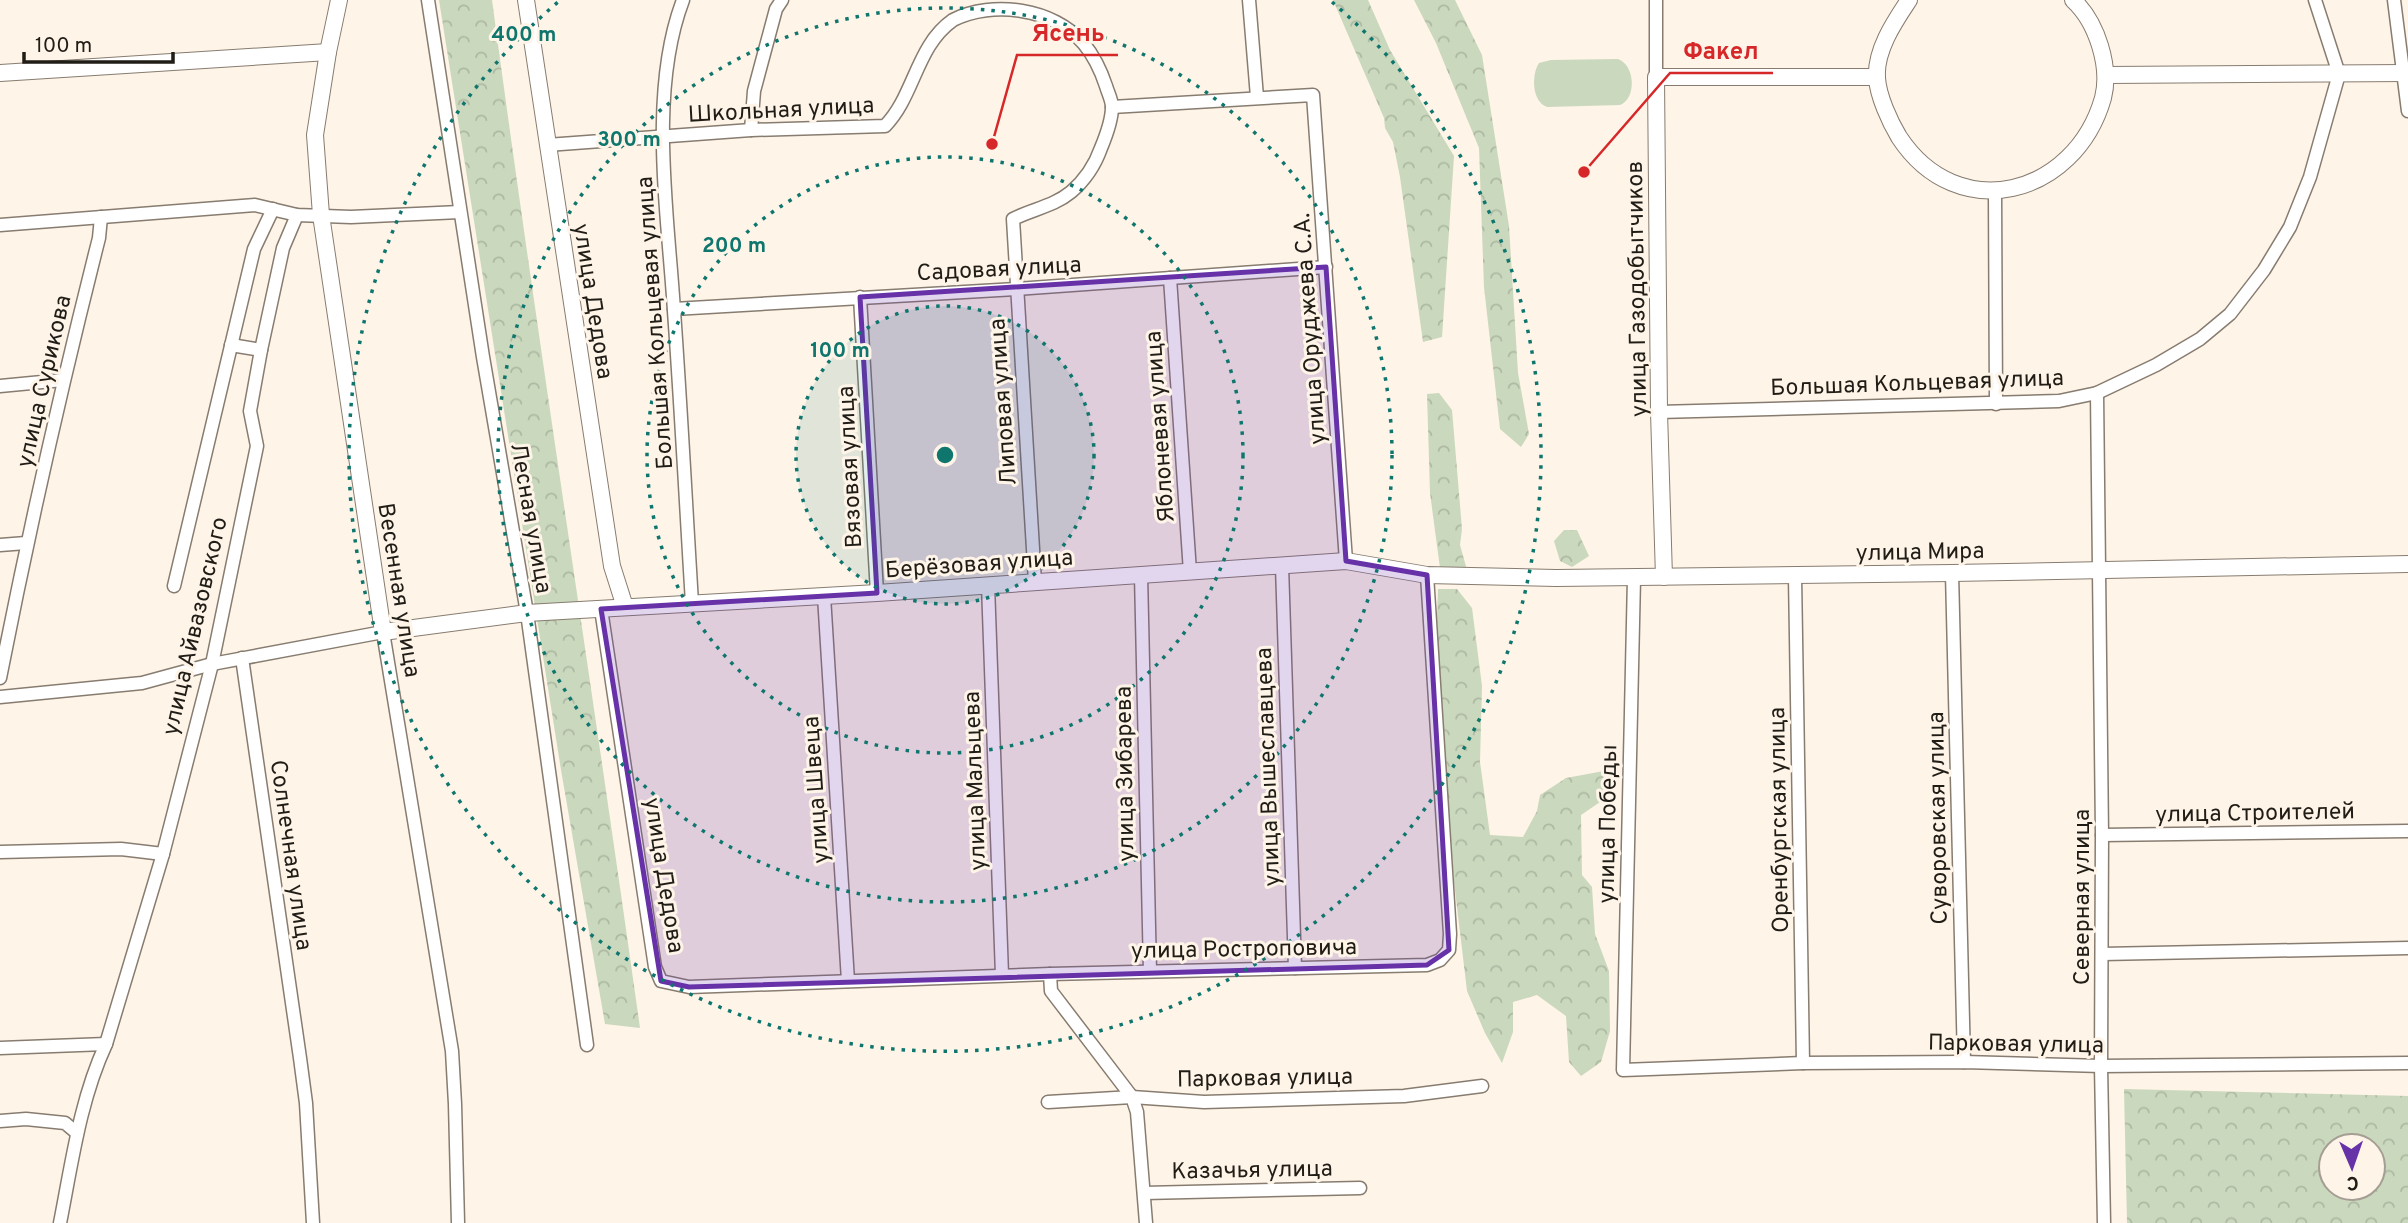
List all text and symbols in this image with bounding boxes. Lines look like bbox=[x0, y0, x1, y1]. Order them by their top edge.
callout: Ясень bbox=[1017, 10, 1118, 55]
text: Ясень bbox=[1031, 20, 1105, 50]
scale bar bbox=[24, 21, 173, 65]
text: 400 m bbox=[492, 22, 556, 49]
callout: Факел bbox=[1670, 28, 1773, 73]
text: 100 m bbox=[35, 33, 92, 60]
text: Факел bbox=[1683, 38, 1759, 68]
street label: Школьная улица bbox=[687, 92, 875, 131]
text: 300 m bbox=[597, 127, 661, 154]
street label: улица Газодобытчиков bbox=[1622, 161, 1655, 417]
street label: Большая Кольцевая улица bbox=[632, 175, 681, 470]
street label: улица Оруджева С.А. bbox=[1289, 212, 1334, 446]
street label: улица Дедова bbox=[565, 222, 618, 381]
text: 200 m bbox=[702, 233, 766, 260]
street label: Садовая улица bbox=[916, 252, 1082, 289]
street label: улица Сурикова bbox=[11, 292, 79, 471]
street label: Липовая улица bbox=[984, 317, 1025, 486]
street label: Яблоневая улица bbox=[1140, 330, 1183, 524]
text: 100 m bbox=[810, 338, 870, 365]
street label: Большая Кольцевая улица bbox=[1770, 365, 2064, 404]
street label: Вязовая улица bbox=[833, 385, 870, 549]
street label: Лесная улица bbox=[502, 441, 557, 596]
centre of rings bbox=[933, 443, 957, 467]
street label: Весенная улица bbox=[369, 501, 426, 680]
street label: улица Айвазовского bbox=[157, 514, 236, 739]
street label: улица Мира bbox=[1855, 538, 1985, 569]
street label: Берёзовая улица bbox=[884, 544, 1074, 587]
street label: улица Вышеславцева bbox=[1251, 647, 1288, 887]
street label: улица Зибарева bbox=[1110, 686, 1143, 862]
street label: улица Мальцева bbox=[959, 691, 994, 871]
street label: Оренбургская улица bbox=[1764, 707, 1797, 933]
street label: Суворовская улица bbox=[1923, 711, 1956, 925]
street label: улица Швеца bbox=[798, 715, 837, 865]
street label: улица Победы bbox=[1594, 744, 1625, 904]
street label: Солнечная улица bbox=[262, 758, 317, 952]
street label: улица Дедова bbox=[636, 796, 689, 955]
street label: улица Строителей bbox=[2155, 798, 2355, 831]
street label: Северная улица bbox=[2069, 809, 2098, 985]
street label: улица Ростроповича bbox=[1131, 934, 1357, 967]
street label: Парковая улица bbox=[1928, 1029, 2104, 1062]
street label: Парковая улица bbox=[1177, 1063, 1353, 1096]
north arrow bbox=[2317, 1132, 2387, 1202]
street label: Казачья улица bbox=[1171, 1156, 1333, 1187]
text: С bbox=[2346, 1170, 2359, 1194]

